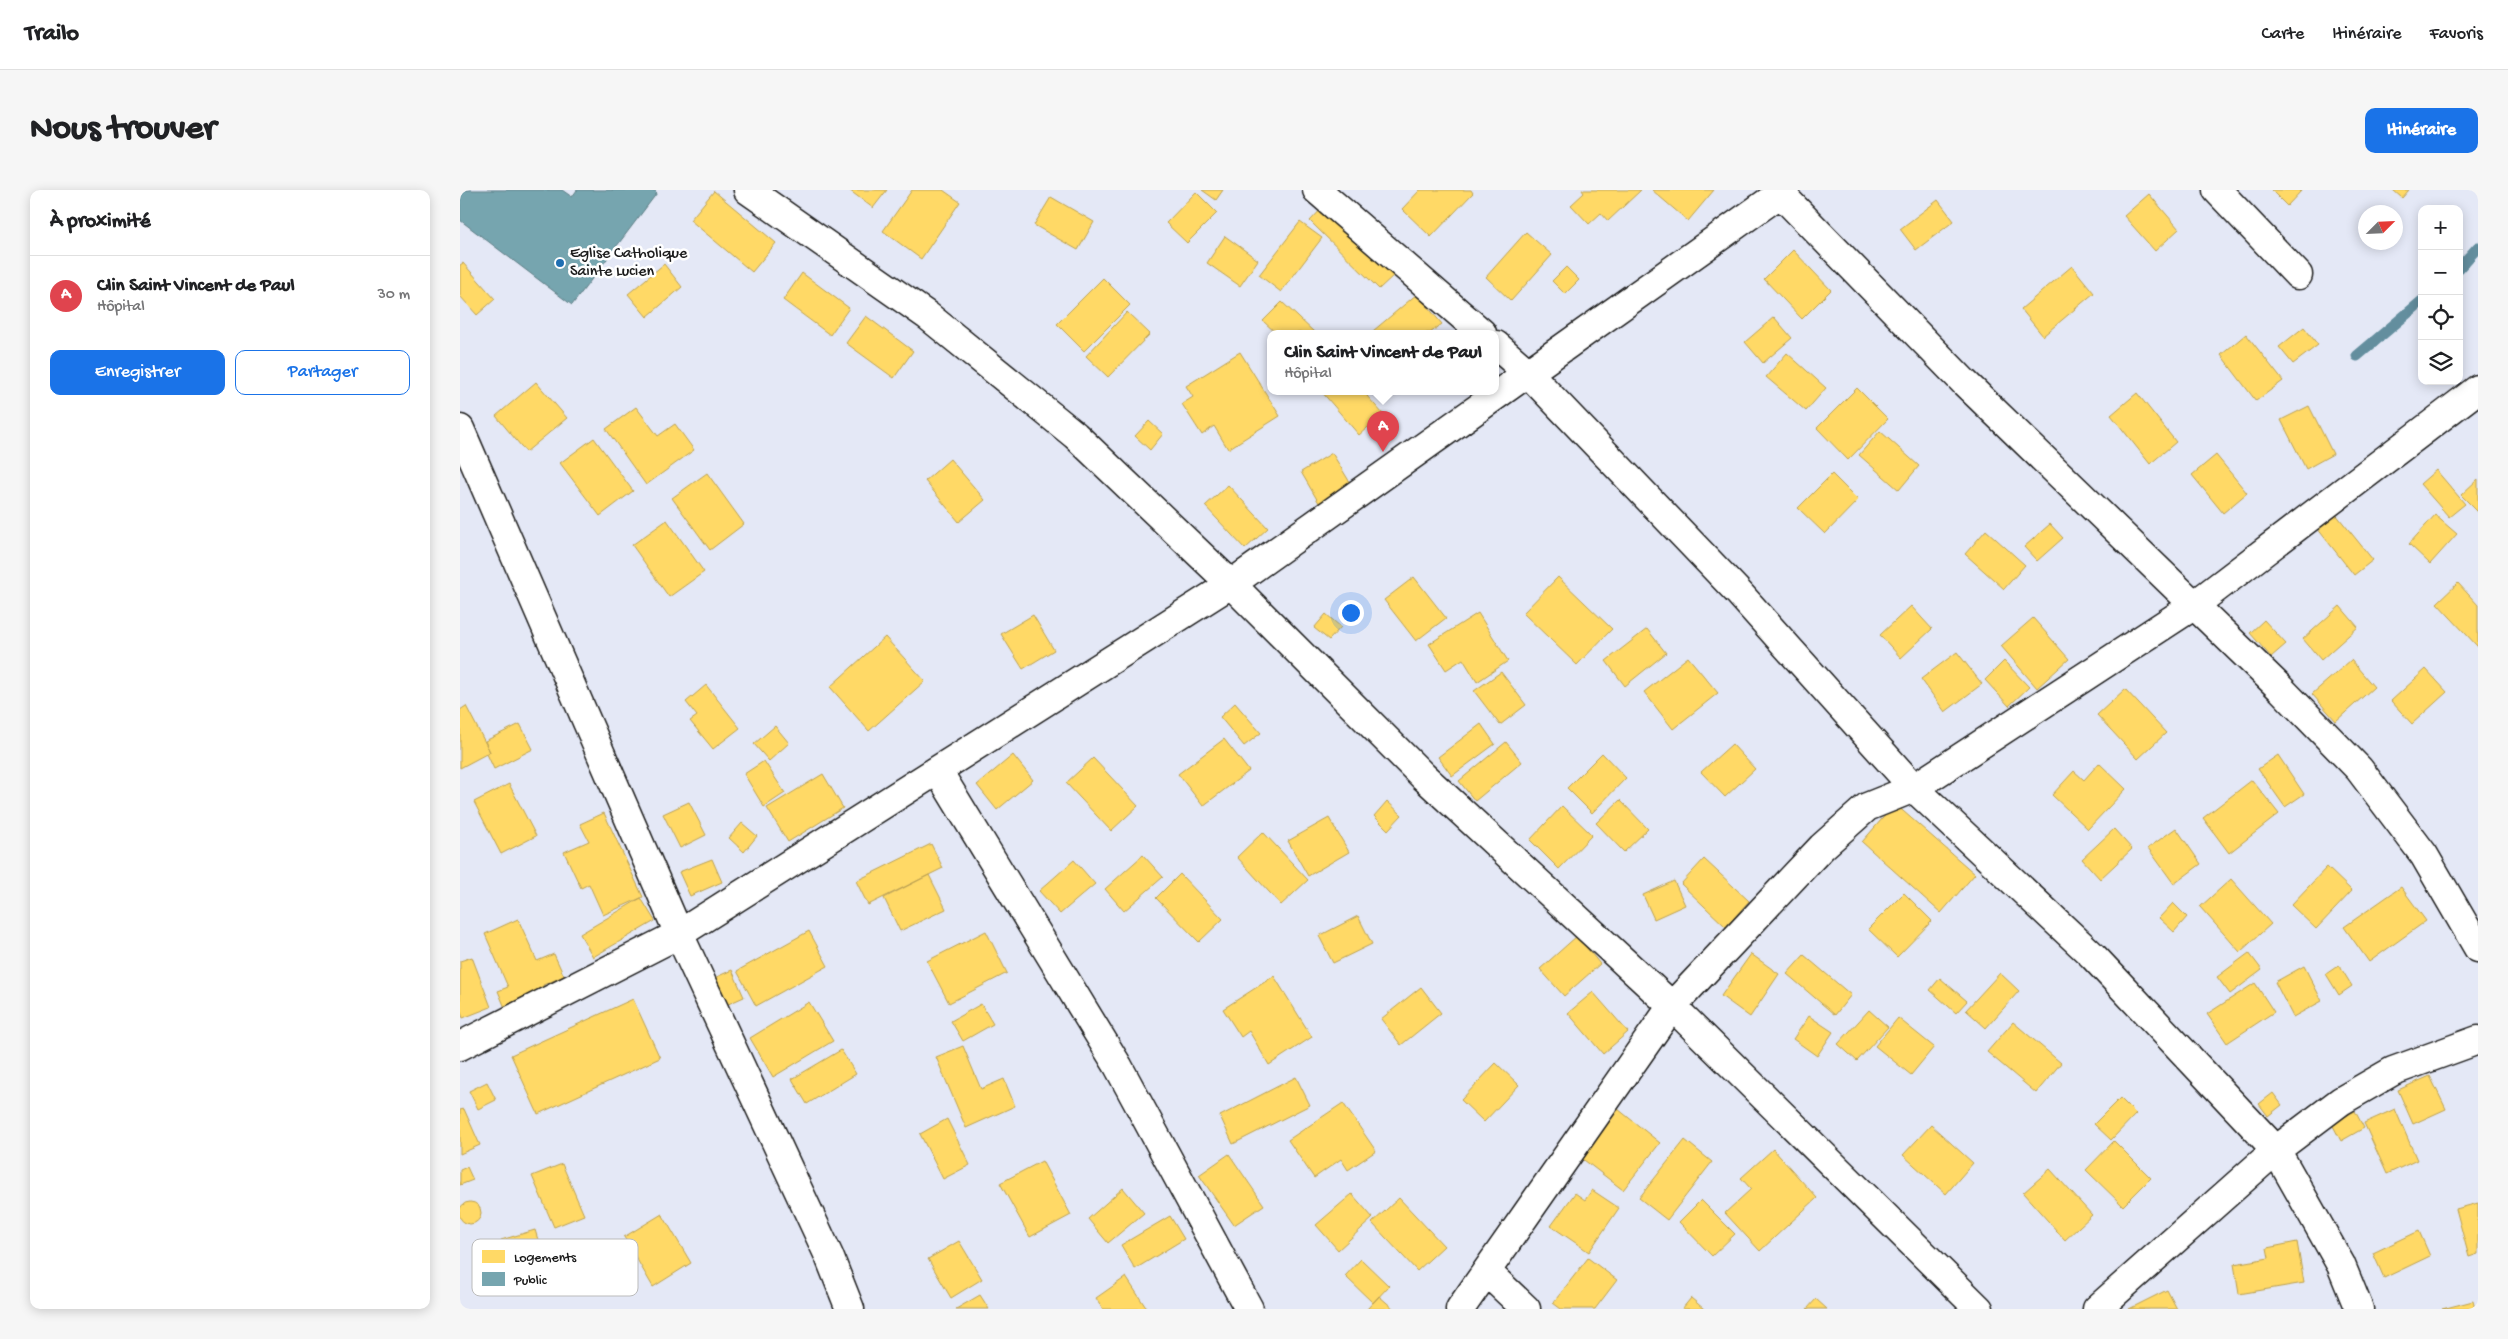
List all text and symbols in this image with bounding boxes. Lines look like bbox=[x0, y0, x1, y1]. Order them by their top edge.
text: Trailo bbox=[25, 20, 79, 49]
text: Carte bbox=[2261, 24, 2304, 45]
text: Itinéraire bbox=[2332, 24, 2402, 45]
text: Favoris bbox=[2430, 24, 2483, 45]
button: Itinéraire bbox=[2365, 108, 2478, 153]
text: Nous trouver bbox=[30, 110, 216, 151]
north arrow bbox=[2358, 205, 2403, 250]
map controls bbox=[2418, 205, 2463, 385]
button: + bbox=[2418, 205, 2463, 250]
text: À proximité bbox=[50, 210, 151, 235]
place label: Eglise Catholique Sainte Lucien bbox=[570, 245, 688, 282]
button: − bbox=[2418, 250, 2463, 295]
marker: Eglise Catholique Sainte Lucien bbox=[554, 257, 566, 269]
text: Clin Saint Vincent de Paul bbox=[97, 275, 295, 298]
text: A bbox=[61, 286, 71, 305]
text: 30 m bbox=[377, 286, 410, 305]
button: locate bbox=[2418, 295, 2463, 340]
text: Hôpital bbox=[97, 298, 145, 317]
popup bbox=[1267, 330, 1499, 395]
button: layers bbox=[2418, 340, 2463, 385]
text: Clin Saint Vincent de Paul bbox=[1284, 342, 1482, 365]
button: Enregistrer bbox=[50, 350, 225, 395]
button: Partager bbox=[235, 350, 410, 395]
text: Hôpital bbox=[1284, 365, 1332, 384]
pin: A bbox=[1367, 411, 1399, 452]
your location bbox=[1338, 600, 1364, 626]
legend bbox=[472, 1239, 638, 1296]
text: Logements bbox=[514, 1250, 577, 1267]
text: Public bbox=[513, 1273, 548, 1290]

